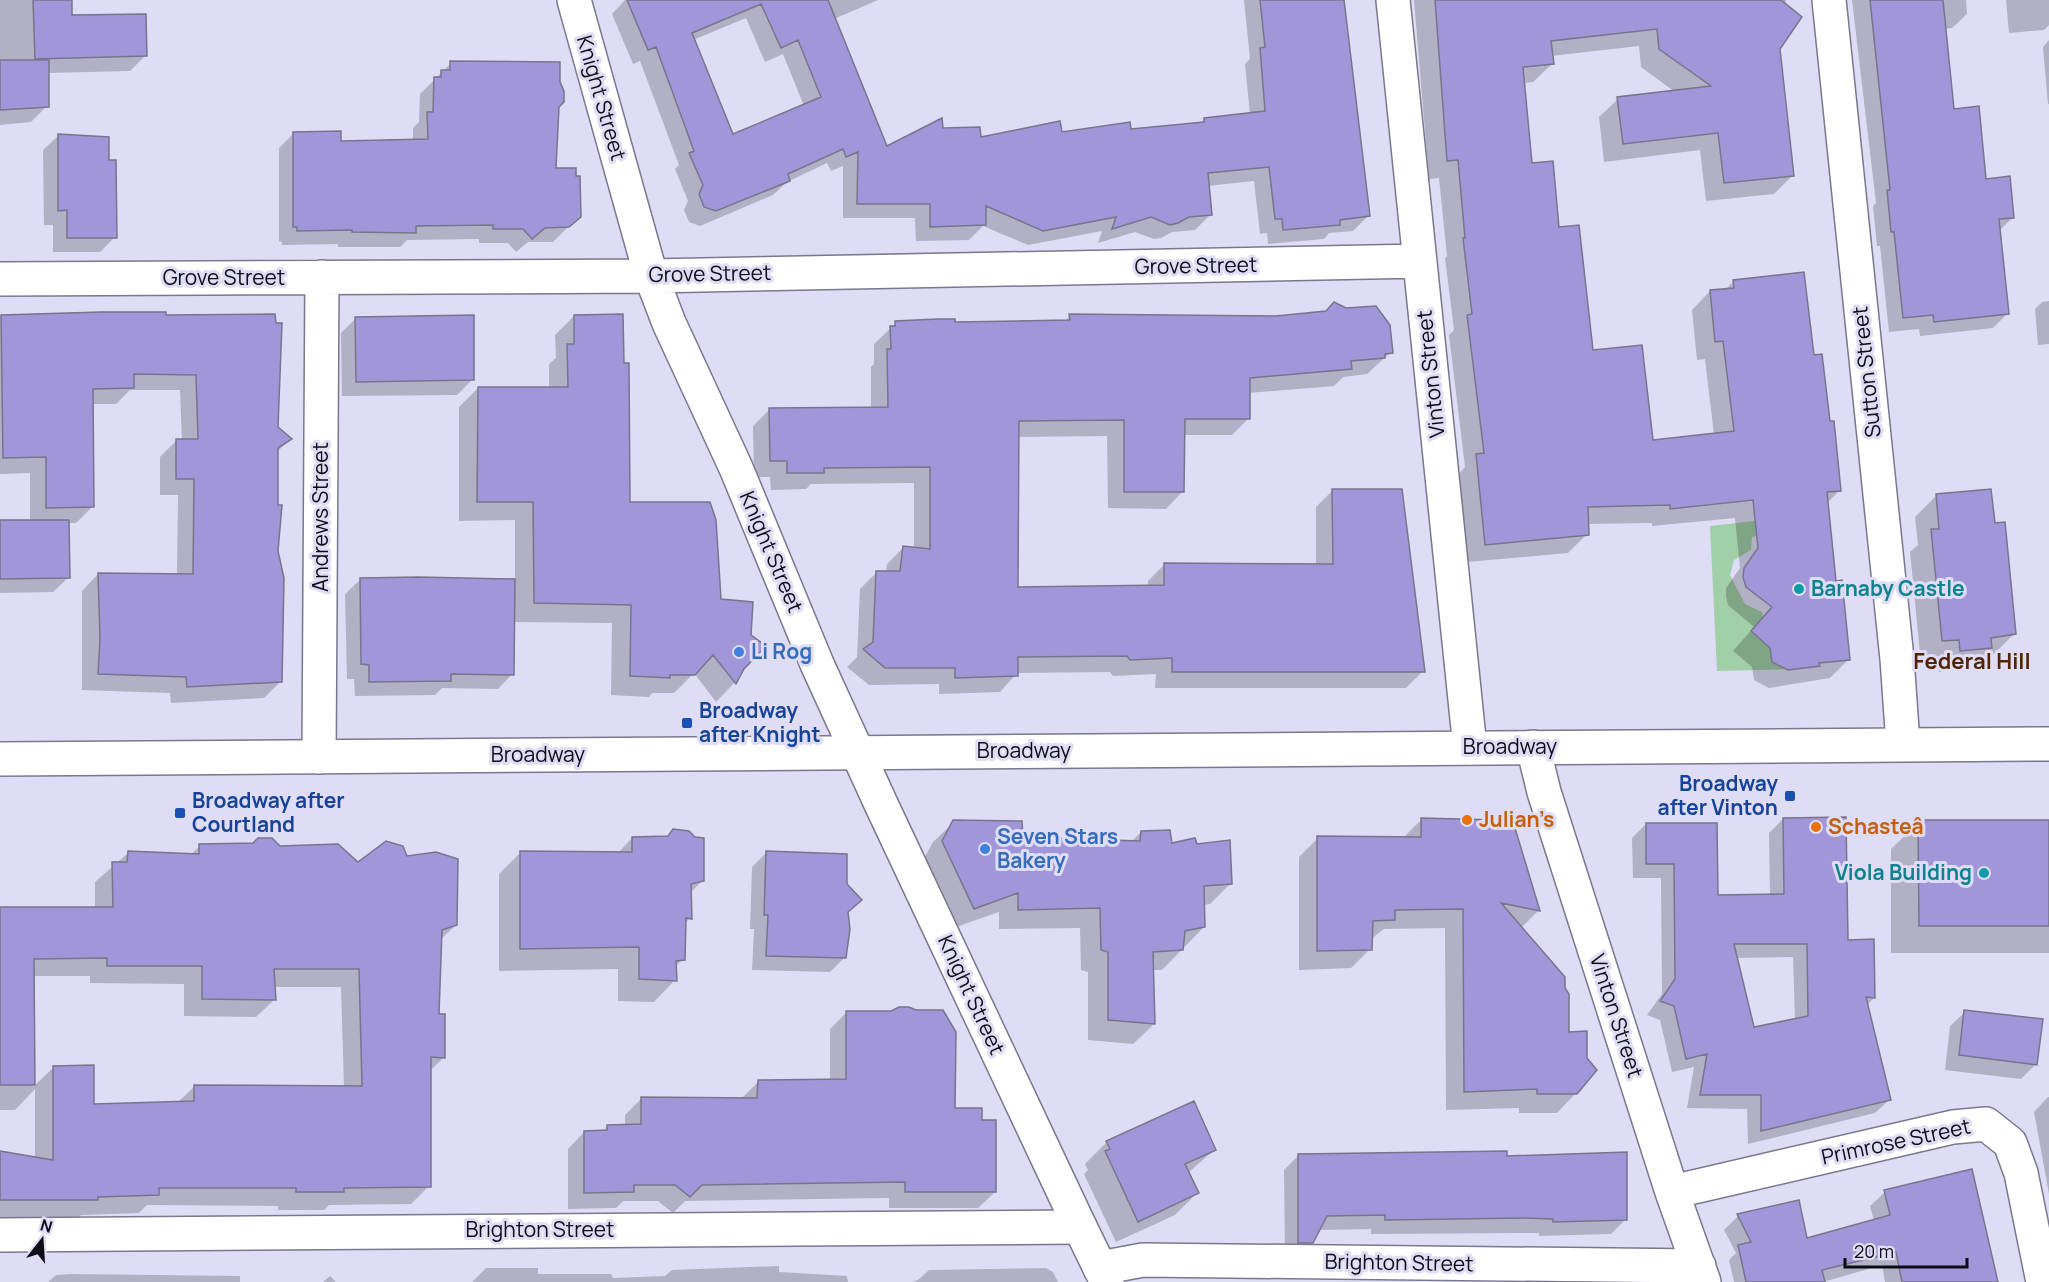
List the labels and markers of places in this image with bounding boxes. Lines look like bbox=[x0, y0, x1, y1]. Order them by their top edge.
place label: Barnaby Castle bbox=[1811, 574, 1965, 602]
marker: Barnaby Castle bbox=[1792, 582, 1806, 596]
place label: Li Rog bbox=[751, 637, 812, 665]
marker: Li Rog bbox=[732, 645, 746, 659]
place label: Broadway after Knight bbox=[699, 696, 821, 748]
marker: Broadway after Knight bbox=[680, 716, 694, 730]
place label: Broadway after Vinton bbox=[1658, 769, 1778, 821]
place label: Broadway after Courtland bbox=[192, 786, 345, 838]
marker: Broadway after Vinton bbox=[1783, 789, 1797, 803]
place label: Julian’s bbox=[1479, 805, 1554, 833]
marker: Broadway after Courtland bbox=[173, 806, 187, 820]
place label: Schasteâ bbox=[1828, 812, 1924, 840]
marker: Julian’s bbox=[1460, 813, 1474, 827]
marker: Schasteâ bbox=[1809, 820, 1823, 834]
place label: Seven Stars Bakery bbox=[997, 822, 1118, 874]
marker: Seven Stars Bakery bbox=[978, 842, 992, 856]
place label: Viola Building bbox=[1835, 858, 1972, 886]
marker: Viola Building bbox=[1977, 866, 1991, 880]

